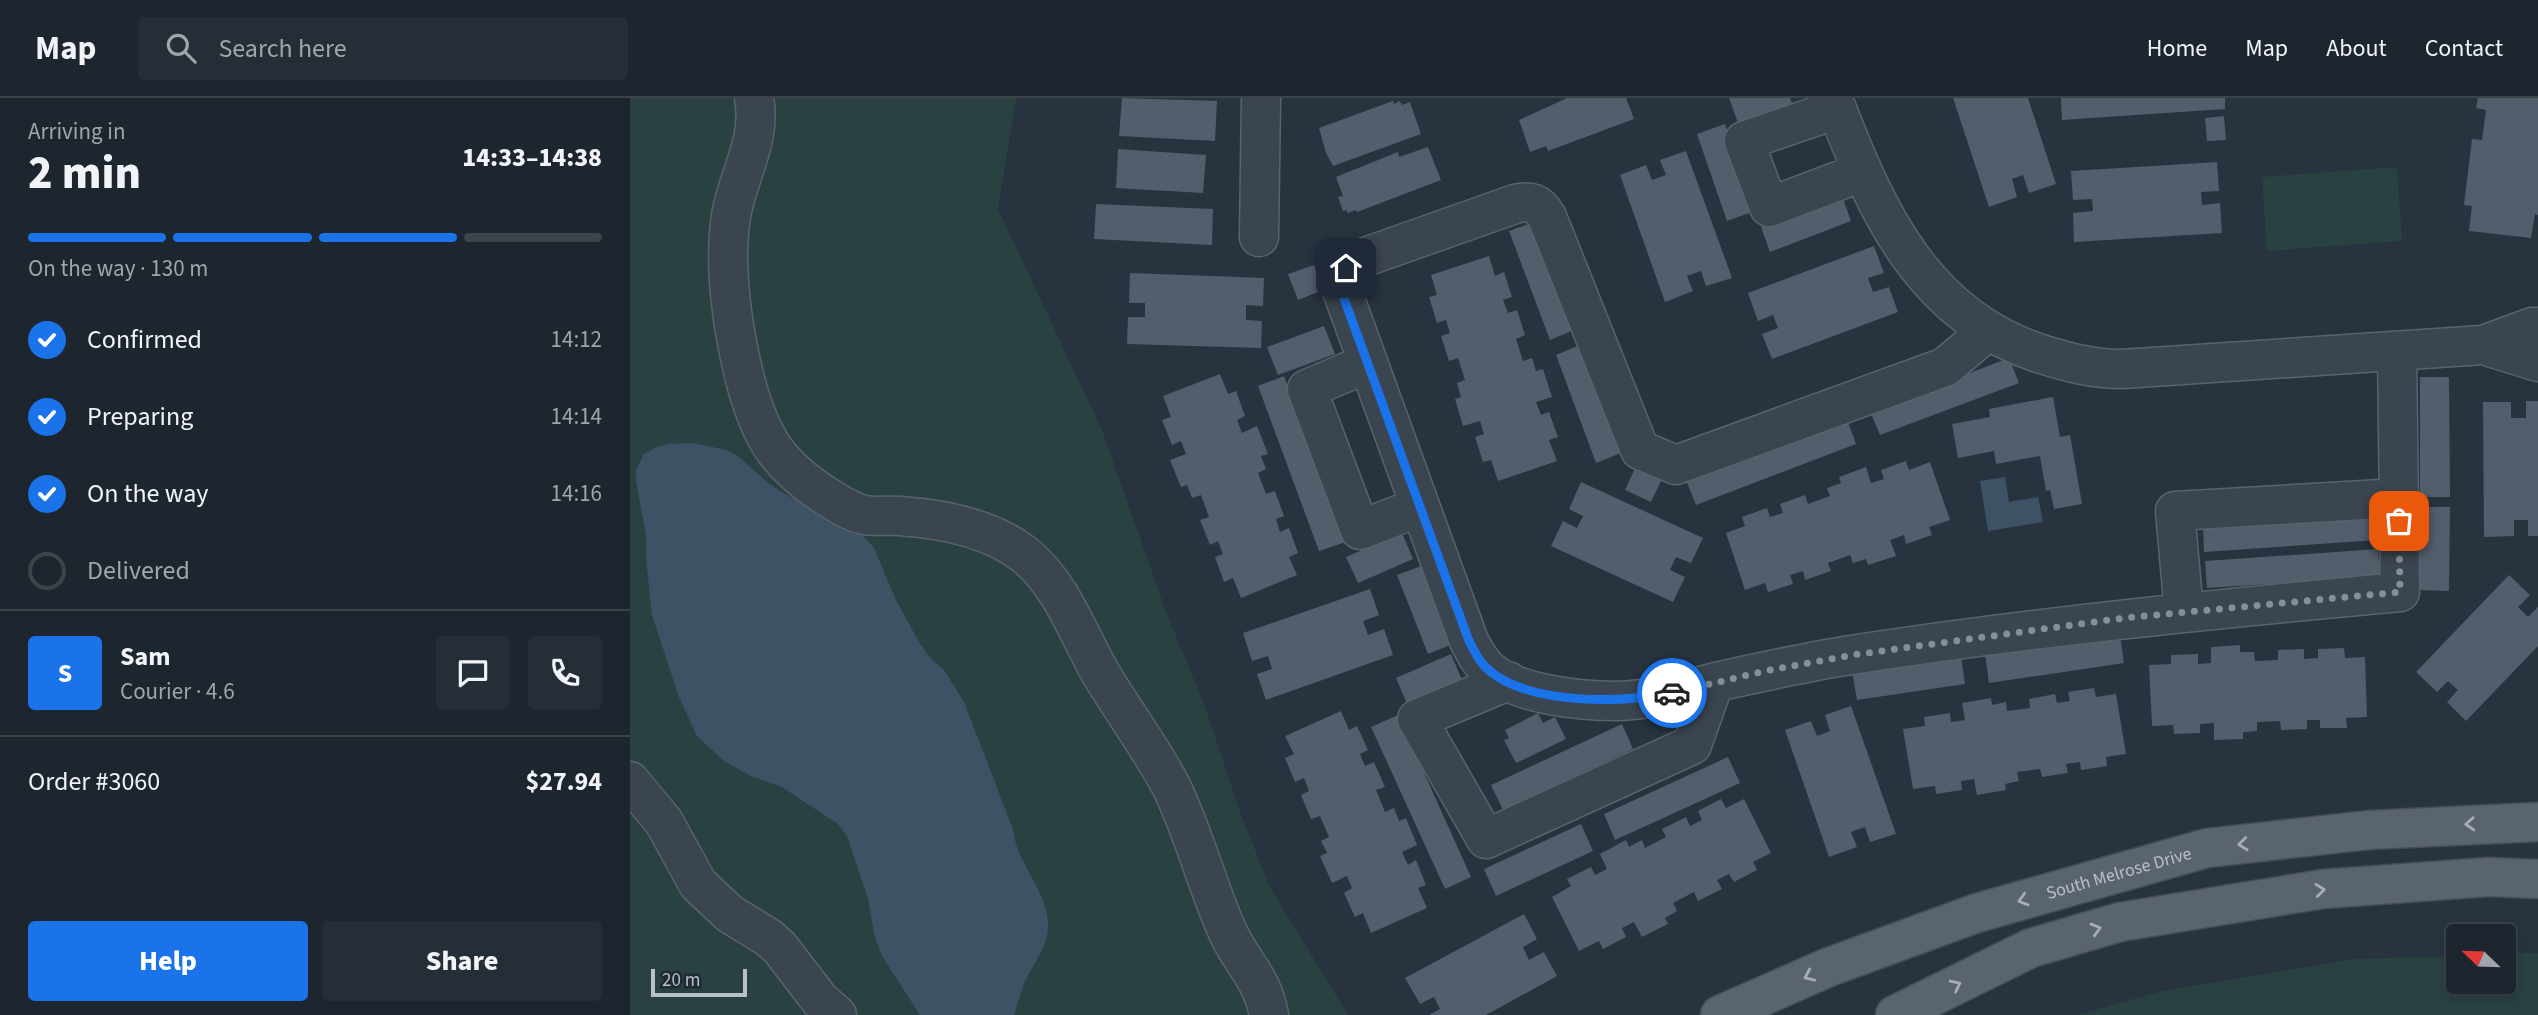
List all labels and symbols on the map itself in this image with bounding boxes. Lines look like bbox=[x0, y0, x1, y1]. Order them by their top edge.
pin bbox=[1316, 238, 1376, 298]
pin bbox=[2369, 491, 2429, 551]
courier bbox=[1637, 658, 1707, 728]
one-way arrow bbox=[2464, 816, 2475, 831]
one-way arrow bbox=[2237, 836, 2249, 851]
street label: South Melrose Drive bbox=[2043, 840, 2195, 905]
one-way arrow bbox=[2315, 883, 2326, 898]
one-way arrow bbox=[2018, 892, 2030, 907]
one-way arrow bbox=[2090, 922, 2102, 937]
north arrow bbox=[2446, 924, 2516, 994]
scale bar bbox=[651, 966, 747, 998]
one-way arrow bbox=[1804, 968, 1816, 982]
one-way arrow bbox=[1949, 979, 1961, 993]

